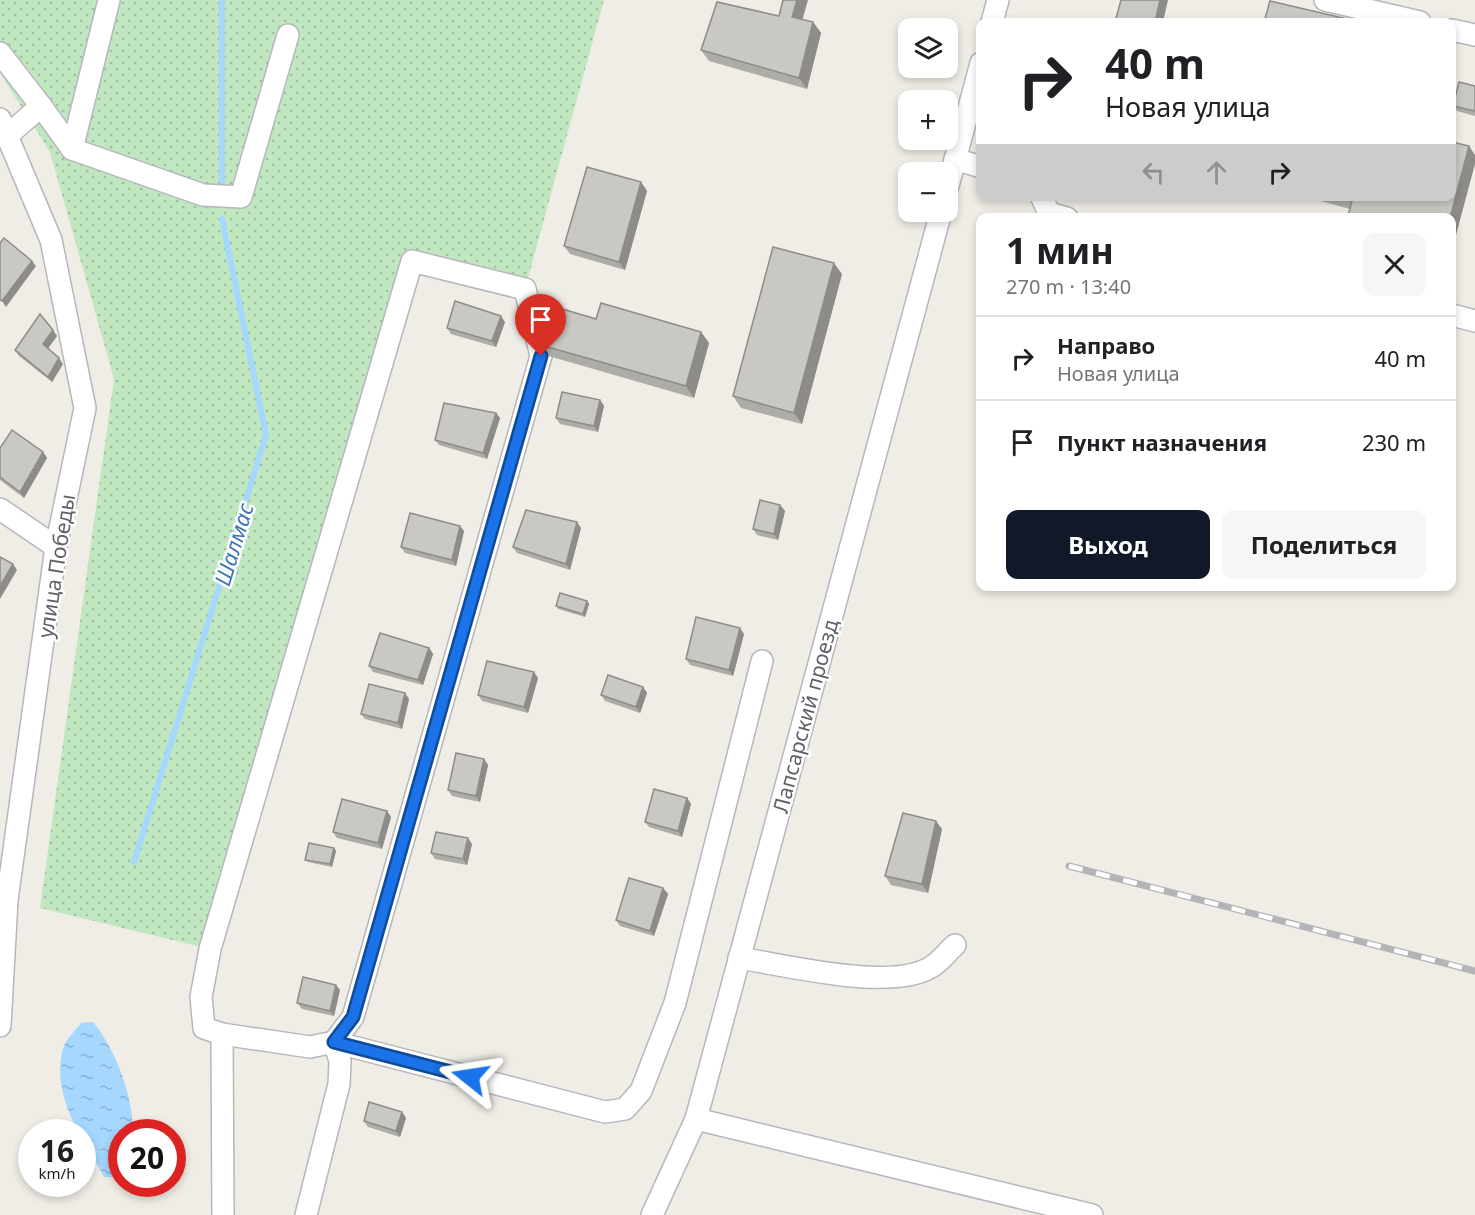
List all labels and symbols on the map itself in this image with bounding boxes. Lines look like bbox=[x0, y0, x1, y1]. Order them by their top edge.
pin bbox=[515, 294, 566, 356]
street label: улица Победы bbox=[31, 492, 81, 640]
water label: Шалмас bbox=[206, 498, 260, 589]
street label: Лапсарский проезд bbox=[766, 616, 844, 816]
position arrow bbox=[438, 1045, 502, 1109]
speed limit sign: 20 bbox=[108, 1119, 186, 1197]

